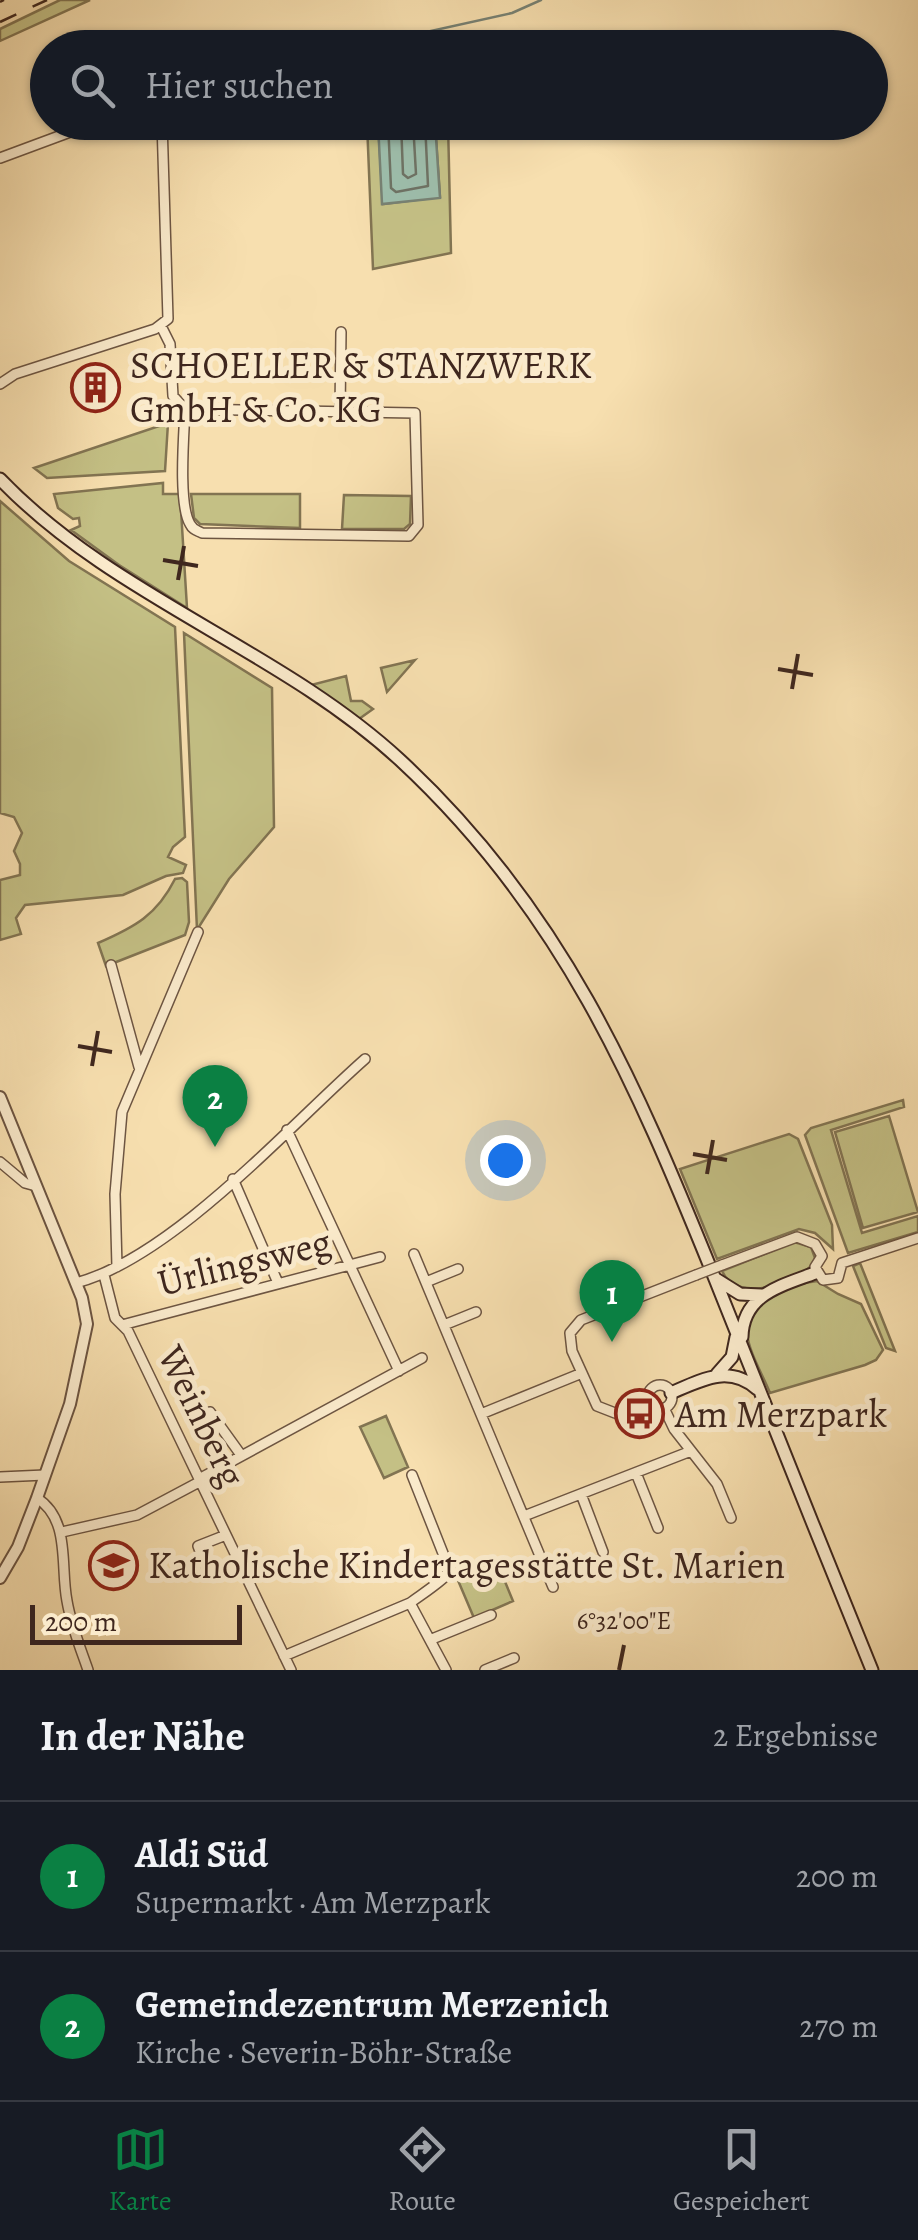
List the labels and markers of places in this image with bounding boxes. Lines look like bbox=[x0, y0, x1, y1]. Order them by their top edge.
place label: SCHOELLER & STANZWERK GmbH & Co. KG bbox=[130, 339, 592, 435]
building icon: SCHOELLER & STANZWERK GmbH & Co. KG bbox=[69, 361, 121, 413]
pin: 2 bbox=[182, 1064, 248, 1147]
pin: 1 bbox=[580, 1260, 644, 1342]
bus stop icon: Am Merzpark bbox=[614, 1388, 666, 1440]
place label: Am Merzpark bbox=[674, 1388, 887, 1440]
school or university icon: Katholische Kindertagesstätte St. Marien bbox=[87, 1539, 139, 1591]
place label: Katholische Kindertagesstätte St. Marien bbox=[148, 1539, 785, 1591]

